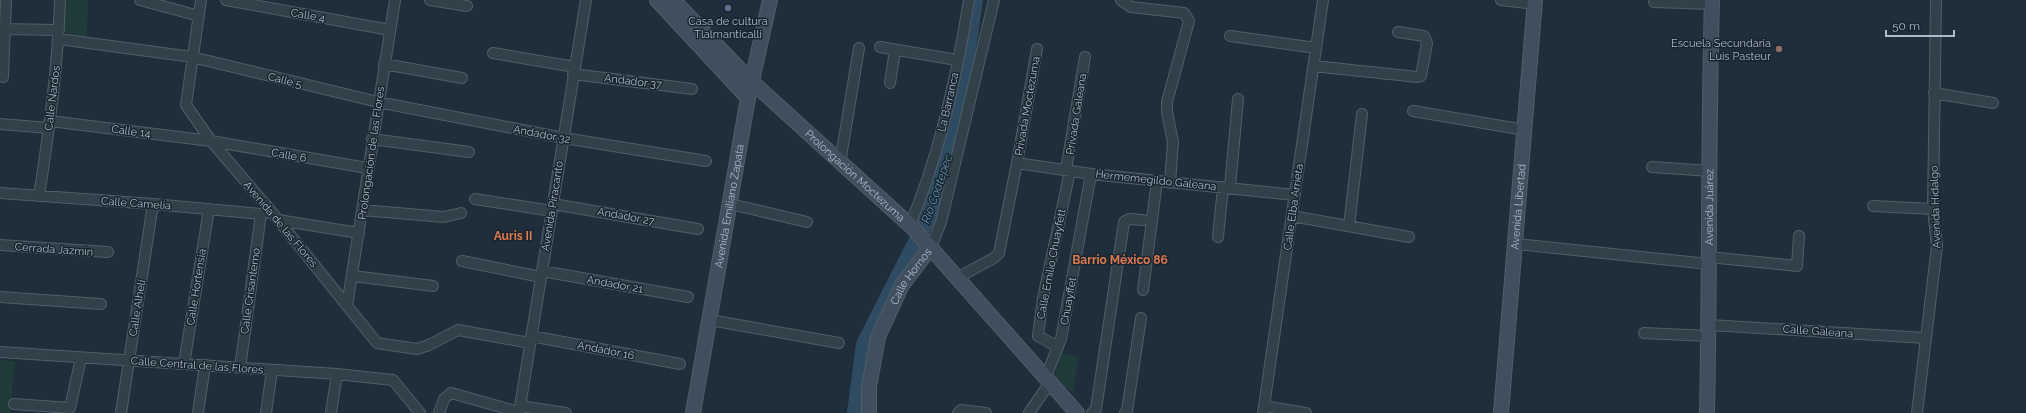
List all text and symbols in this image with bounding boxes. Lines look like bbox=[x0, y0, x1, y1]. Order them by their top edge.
marker: Casa de cultura Tlalmanticalli bbox=[723, 3, 733, 13]
street label: Calle 4 bbox=[290, 6, 326, 25]
scale bar bbox=[1886, 12, 1954, 38]
place label: Casa de cultura Tlalmanticalli bbox=[688, 15, 768, 41]
text: 50 m bbox=[1892, 19, 1920, 33]
place label: Escuela Secundaria Luis Pasteur bbox=[1671, 37, 1771, 63]
marker: Escuela Secundaria Luis Pasteur bbox=[1774, 44, 1784, 54]
street label: Privada Moctezuma bbox=[1012, 55, 1043, 157]
street label: Calle Nardos bbox=[42, 65, 63, 131]
street label: Calle 5 bbox=[266, 70, 303, 91]
street label: Andador 37 bbox=[603, 71, 663, 92]
street label: La Barranca bbox=[935, 71, 962, 133]
street label: Privada Galeana bbox=[1064, 72, 1089, 156]
street label: Prolongación de las Flores bbox=[356, 85, 387, 221]
street label: Calle 14 bbox=[111, 123, 151, 140]
street label: Andador 32 bbox=[512, 123, 572, 146]
street label: Prolongación Moctezuma bbox=[802, 127, 907, 224]
street label: Avenida Emiliano Zapata bbox=[712, 143, 747, 269]
street label: Calle 6 bbox=[270, 146, 308, 165]
water label: Rio Coatepec bbox=[919, 152, 956, 225]
street label: Avenida Piracanto bbox=[539, 160, 566, 252]
street label: Calle Elba Arrieta bbox=[1281, 163, 1306, 251]
street label: Avenida Libertad bbox=[1508, 163, 1529, 250]
street label: Avenida Hidalgo bbox=[1928, 165, 1943, 249]
street label: Hermemegildo Galeana bbox=[1095, 168, 1217, 193]
street label: Avenida Juárez bbox=[1703, 168, 1716, 245]
street label: Avenida de las Flores bbox=[241, 179, 320, 270]
street label: Calle Camelia bbox=[100, 195, 171, 212]
street label: Andador 27 bbox=[596, 205, 656, 228]
street label: Calle Emilio Chuayfett bbox=[1034, 207, 1069, 320]
district label: Auris II bbox=[494, 229, 532, 243]
street label: Cerrada Jazmín bbox=[14, 240, 94, 259]
street label: Calle Hornos bbox=[888, 246, 935, 307]
street label: Calle Crisantemo bbox=[238, 247, 263, 335]
street label: Calle Hortensia bbox=[184, 248, 209, 326]
district label: Barrio México 86 bbox=[1072, 253, 1168, 267]
street label: Andador 21 bbox=[586, 273, 644, 296]
street label: Chuayffet bbox=[1058, 276, 1079, 326]
street label: Calle Alhelí bbox=[127, 278, 148, 337]
street label: Calle Galeana bbox=[1782, 323, 1854, 340]
street label: Andador 16 bbox=[576, 339, 636, 362]
street label: Calle Central de las Flores bbox=[130, 354, 264, 377]

